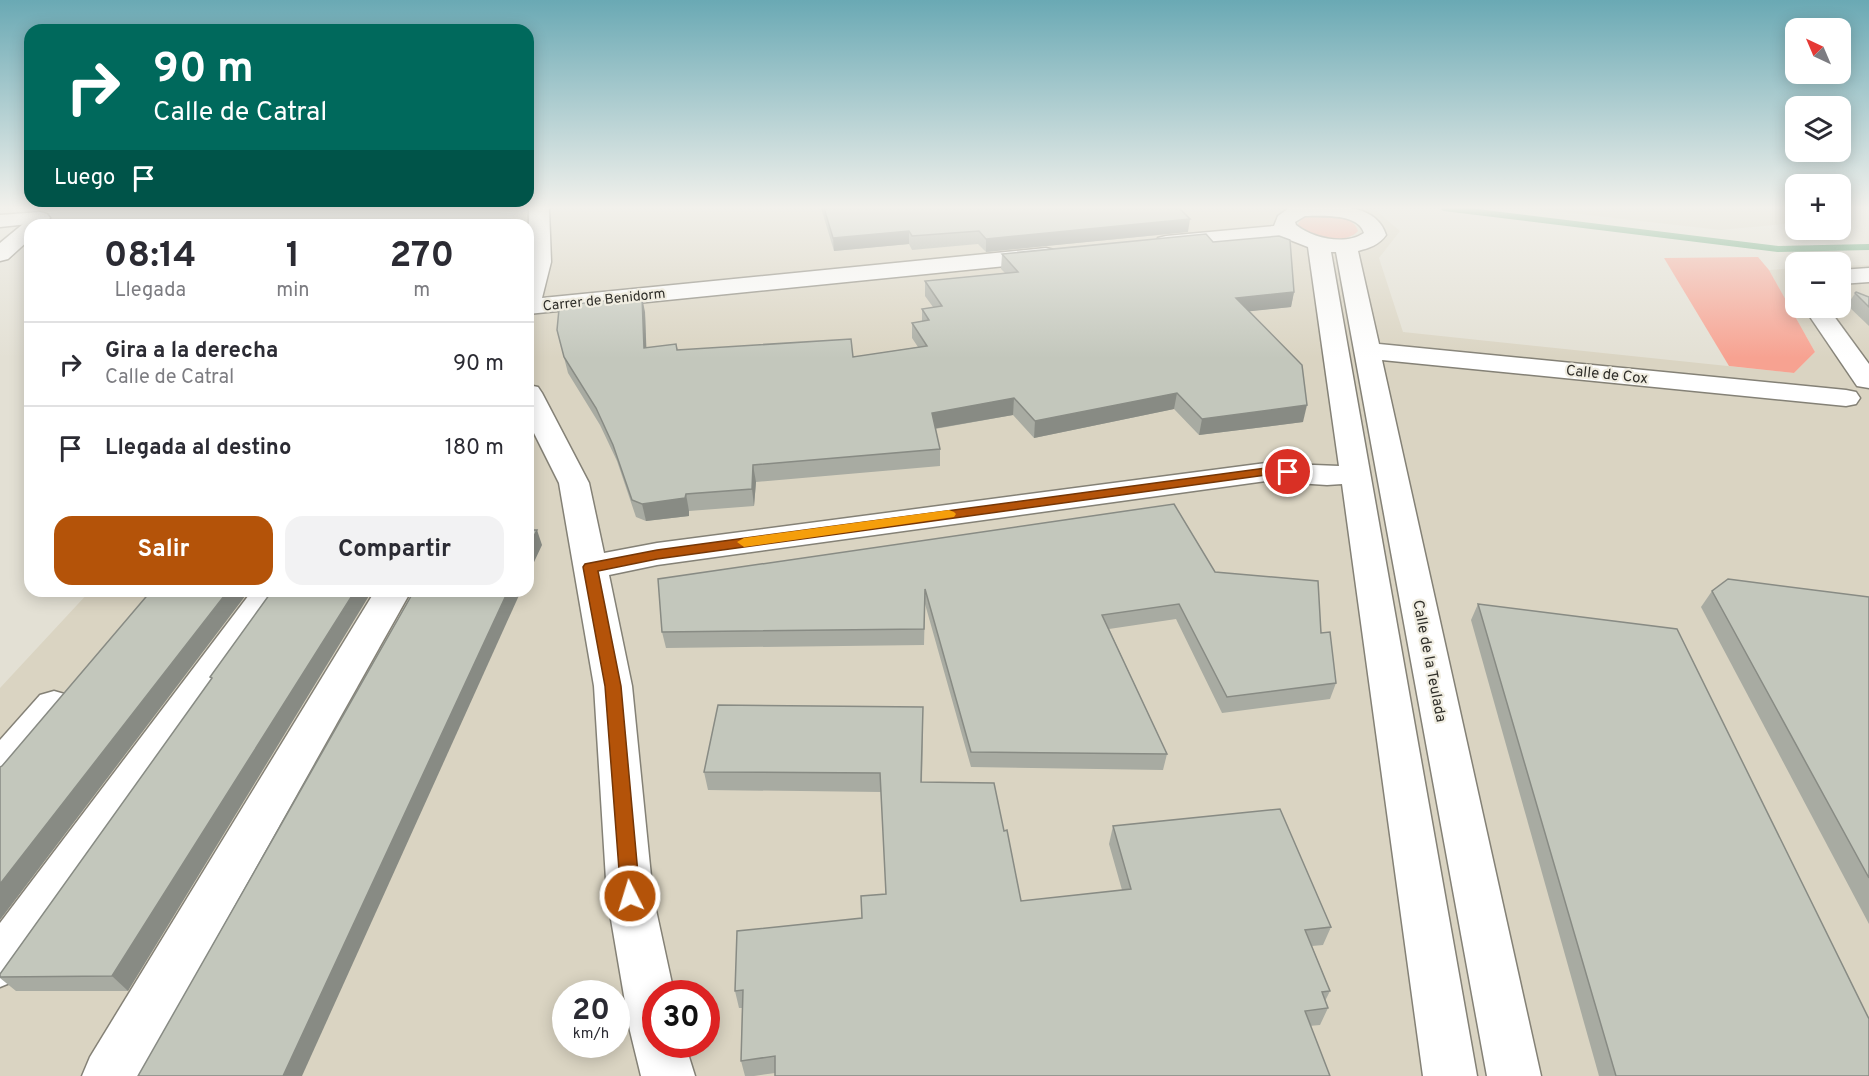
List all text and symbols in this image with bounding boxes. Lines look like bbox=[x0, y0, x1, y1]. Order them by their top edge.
north arrow bbox=[1785, 18, 1851, 84]
map controls bbox=[1785, 18, 1851, 318]
text: 90 m bbox=[153, 44, 254, 97]
icon: right bbox=[54, 48, 132, 126]
text: Calle de Catral bbox=[153, 96, 327, 130]
button: layers bbox=[1785, 96, 1851, 162]
icon: arrive bbox=[127, 162, 160, 195]
text: Luego bbox=[54, 165, 115, 192]
button: + bbox=[1785, 174, 1851, 240]
text: 08:14 bbox=[104, 234, 196, 280]
text: 1 bbox=[286, 234, 300, 280]
text: 270 bbox=[389, 234, 454, 280]
button: − bbox=[1785, 252, 1851, 318]
text: Llegada bbox=[114, 278, 186, 304]
text: min bbox=[276, 278, 310, 304]
text: m bbox=[413, 278, 430, 304]
street label: Carrer de Benidorm bbox=[542, 286, 666, 315]
text: Gira a la derecha bbox=[105, 338, 278, 365]
icon: right bbox=[54, 348, 87, 381]
text: 90 m bbox=[453, 351, 504, 378]
street label: Calle de Cox bbox=[1565, 362, 1649, 389]
text: Calle de Catral bbox=[105, 365, 234, 391]
icon: arrive bbox=[54, 432, 87, 465]
text: Llegada al destino bbox=[105, 435, 291, 462]
text: 180 m bbox=[445, 435, 504, 462]
pin bbox=[1262, 446, 1313, 497]
icon: arrive bbox=[1271, 455, 1304, 488]
button: Salir bbox=[54, 516, 273, 585]
button: Compartir bbox=[285, 516, 504, 585]
street label: Calle de la Teulada bbox=[1407, 599, 1450, 724]
position arrow bbox=[598, 864, 662, 928]
speed limit sign: 30 bbox=[642, 980, 720, 1058]
text: 20 bbox=[572, 993, 610, 1030]
text: km/h bbox=[573, 1025, 609, 1044]

